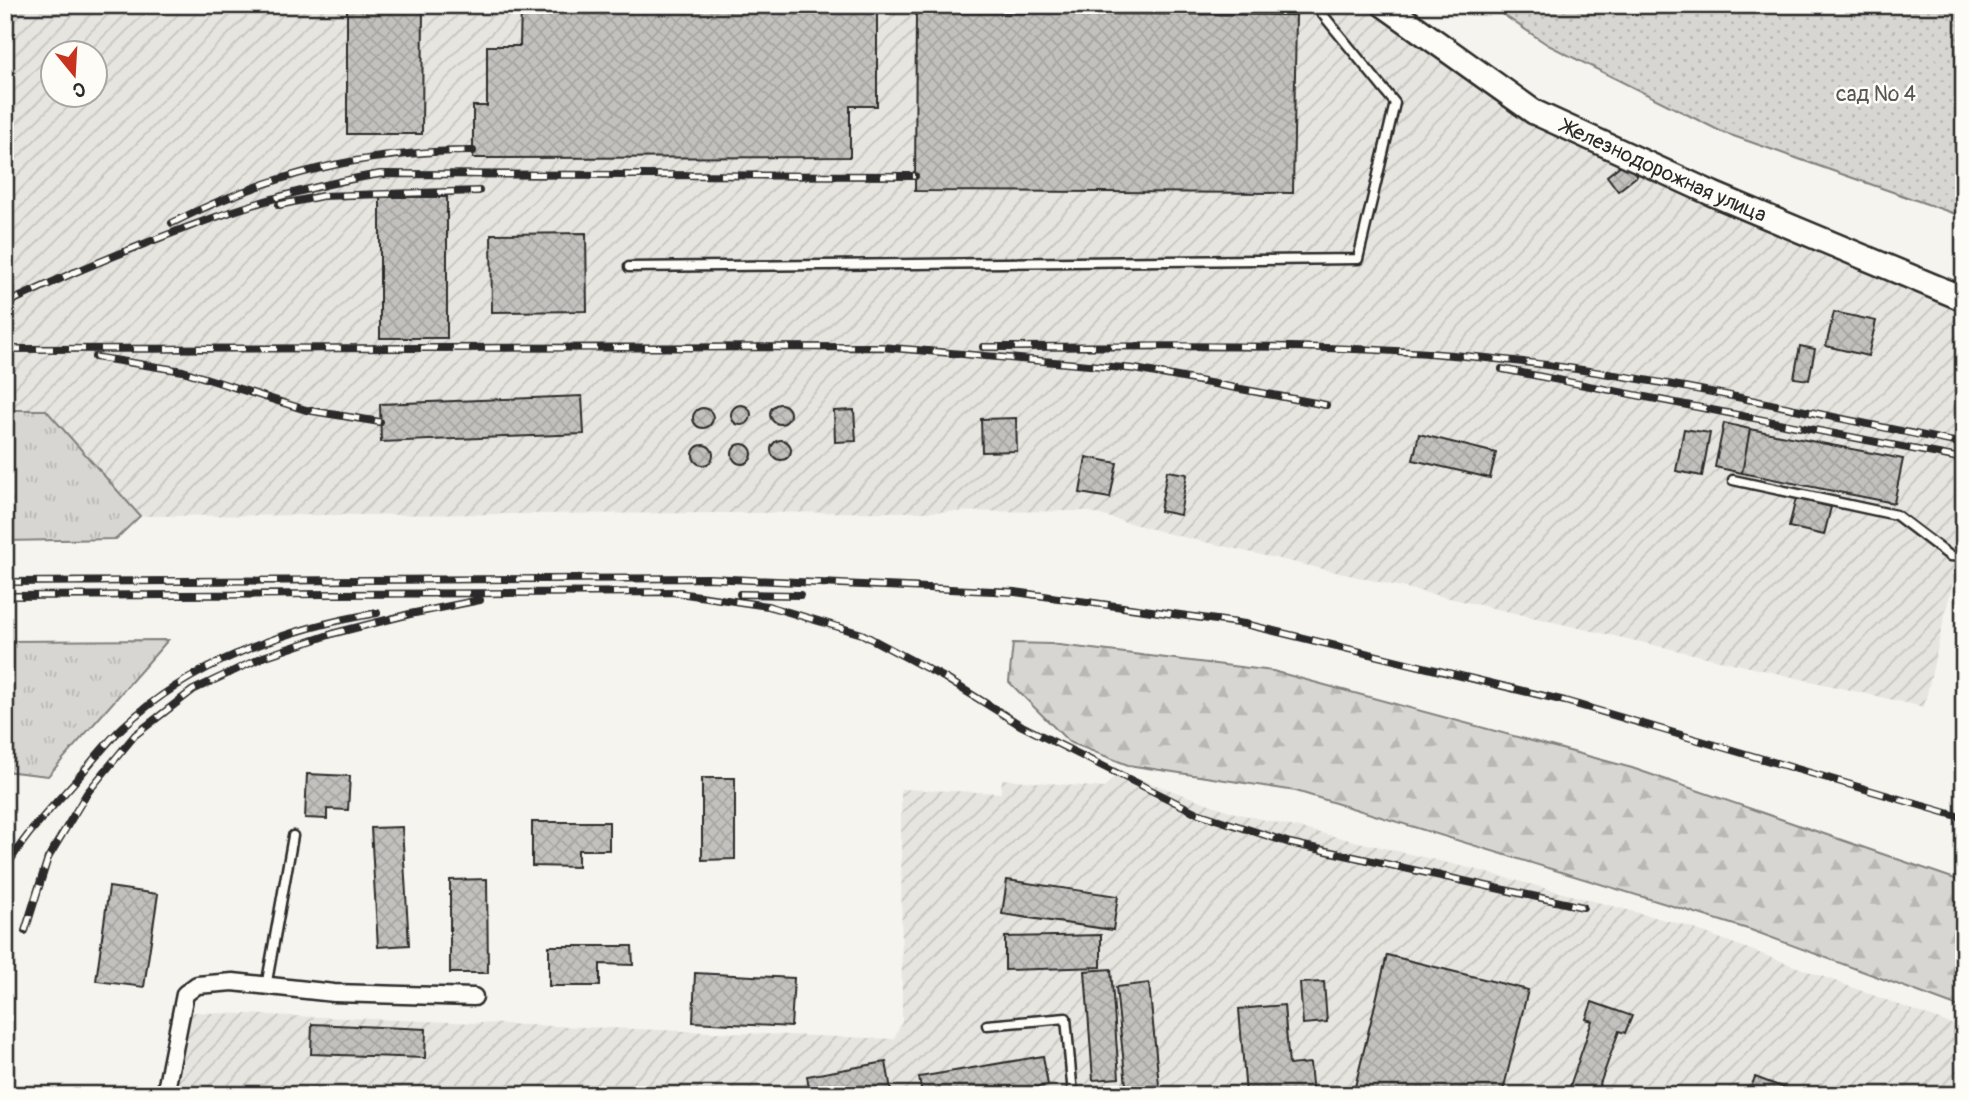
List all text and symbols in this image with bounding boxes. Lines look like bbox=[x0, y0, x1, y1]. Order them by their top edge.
north arrow bbox=[38, 38, 108, 108]
text: С bbox=[69, 76, 88, 103]
park label: сад № 4 bbox=[1836, 81, 1916, 108]
street label: Железнодорожная улица bbox=[1555, 112, 1771, 228]

